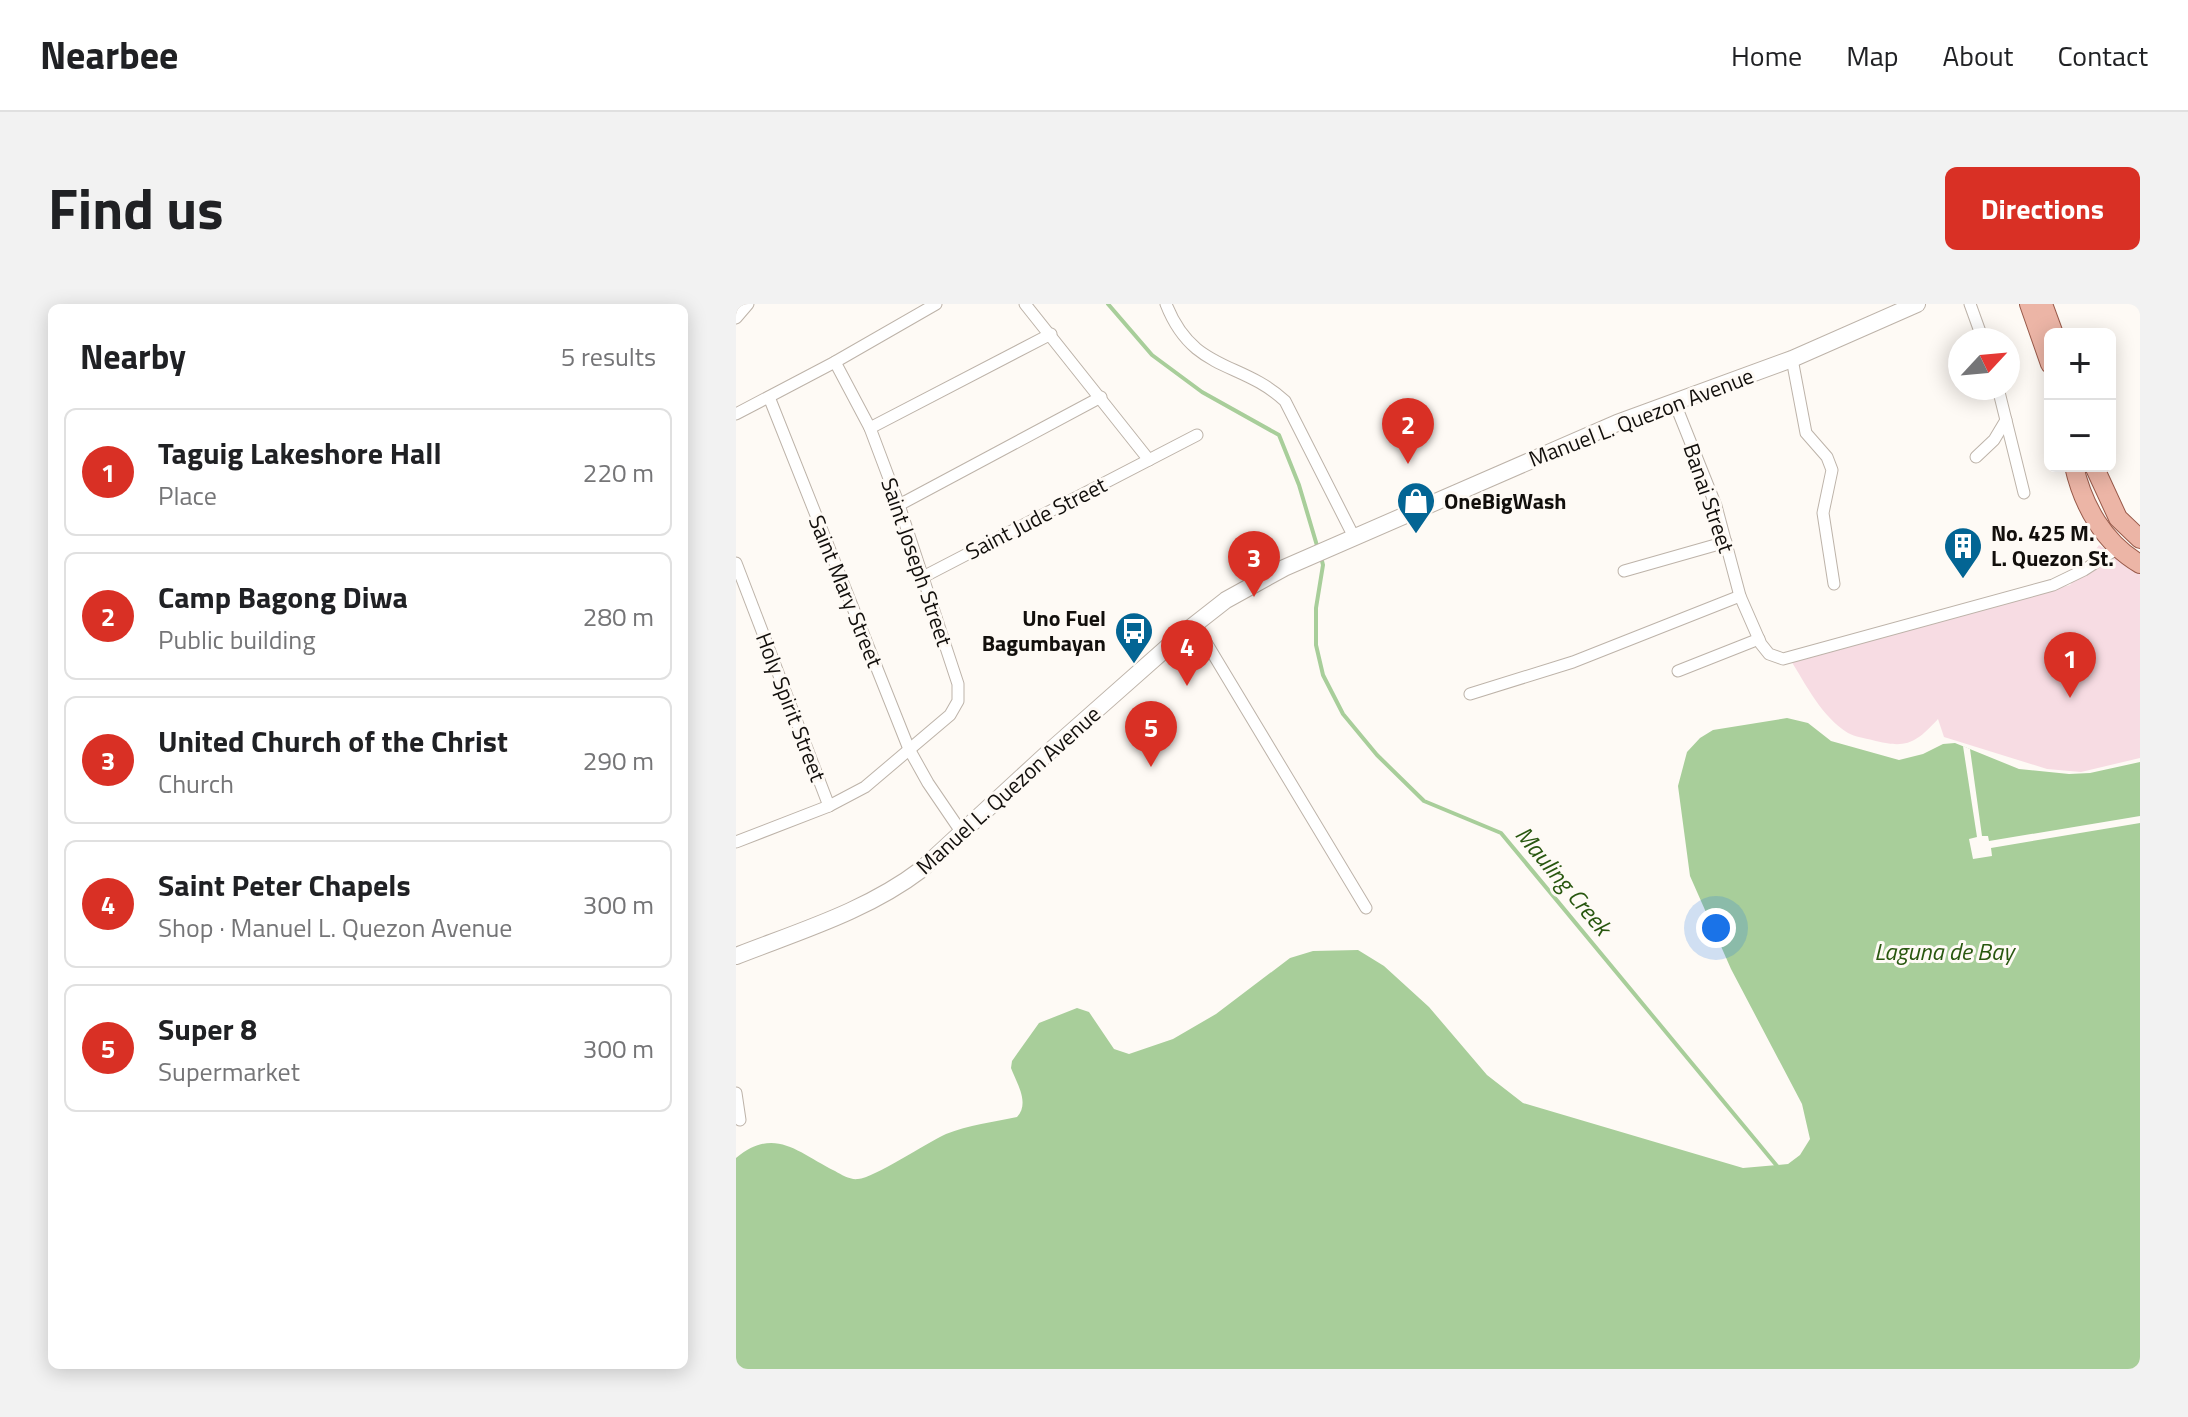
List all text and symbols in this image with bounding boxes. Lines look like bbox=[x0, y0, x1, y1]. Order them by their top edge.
text: Nearbee bbox=[40, 26, 178, 84]
text: Home bbox=[1731, 34, 1802, 77]
text: Map bbox=[1846, 34, 1899, 77]
text: About bbox=[1943, 34, 2013, 77]
text: Contact bbox=[2057, 34, 2148, 77]
text: Find us bbox=[48, 166, 224, 251]
button: Directions bbox=[1945, 167, 2140, 250]
north arrow bbox=[1948, 328, 2020, 400]
map controls bbox=[2044, 328, 2116, 472]
button: + bbox=[2044, 328, 2116, 400]
text: Nearby bbox=[80, 330, 186, 382]
text: 5 results bbox=[561, 337, 656, 376]
street label: Manuel L. Quezon Avenue bbox=[1524, 358, 1758, 476]
pin: 2 bbox=[1382, 398, 1434, 464]
button: − bbox=[2044, 400, 2116, 472]
text: Taguig Lakeshore Hall bbox=[158, 430, 442, 476]
street label: Banai Street bbox=[1674, 439, 1744, 558]
text: 1 bbox=[101, 453, 115, 492]
text: 220 m bbox=[583, 453, 654, 492]
street label: Saint Jude Street bbox=[959, 468, 1113, 568]
street label: Saint Joseph Street bbox=[872, 473, 962, 651]
text: Place bbox=[158, 476, 217, 515]
shop icon: OneBigWash bbox=[1395, 480, 1437, 535]
place label: OneBigWash bbox=[1444, 484, 1566, 518]
street label: Saint Mary Street bbox=[800, 510, 892, 672]
place label: No. 425 M. L. Quezon St. bbox=[1991, 516, 2114, 575]
building icon: No. 425 M. L. Quezon St. bbox=[1942, 525, 1984, 580]
pin: 3 bbox=[1228, 531, 1280, 597]
text: Camp Bagong Diwa bbox=[158, 574, 408, 620]
text: 2 bbox=[101, 597, 115, 636]
text: 280 m bbox=[583, 597, 654, 636]
place label: Uno Fuel Bagumbayan bbox=[982, 601, 1106, 660]
bus stop icon: Uno Fuel Bagumbayan bbox=[1113, 610, 1155, 665]
text: Public building bbox=[158, 620, 316, 659]
pin: 4 bbox=[1161, 620, 1213, 686]
street label: Holy Spirit Street bbox=[747, 628, 835, 787]
pin: 1 bbox=[2044, 632, 2096, 698]
street label: Manuel L. Quezon Avenue bbox=[908, 698, 1108, 882]
pin: 5 bbox=[1125, 701, 1177, 767]
text: United Church of the Christ bbox=[158, 718, 508, 764]
text: 3 bbox=[101, 741, 115, 780]
text: 290 m bbox=[583, 741, 654, 780]
text: Church bbox=[158, 764, 234, 803]
water label: Mauling Creek bbox=[1507, 818, 1623, 946]
text: Saint Peter Chapels bbox=[158, 862, 411, 908]
text: 4 bbox=[101, 885, 115, 924]
text: 300 m bbox=[583, 885, 654, 924]
text: Shop · Manuel L. Quezon Avenue bbox=[158, 908, 512, 947]
your location bbox=[1696, 908, 1736, 948]
water label: Laguna de Bay bbox=[1874, 933, 2017, 969]
text: Super 8 bbox=[158, 1006, 257, 1052]
text: 5 bbox=[101, 1029, 115, 1068]
text: 300 m bbox=[583, 1029, 654, 1068]
text: Supermarket bbox=[158, 1052, 300, 1091]

